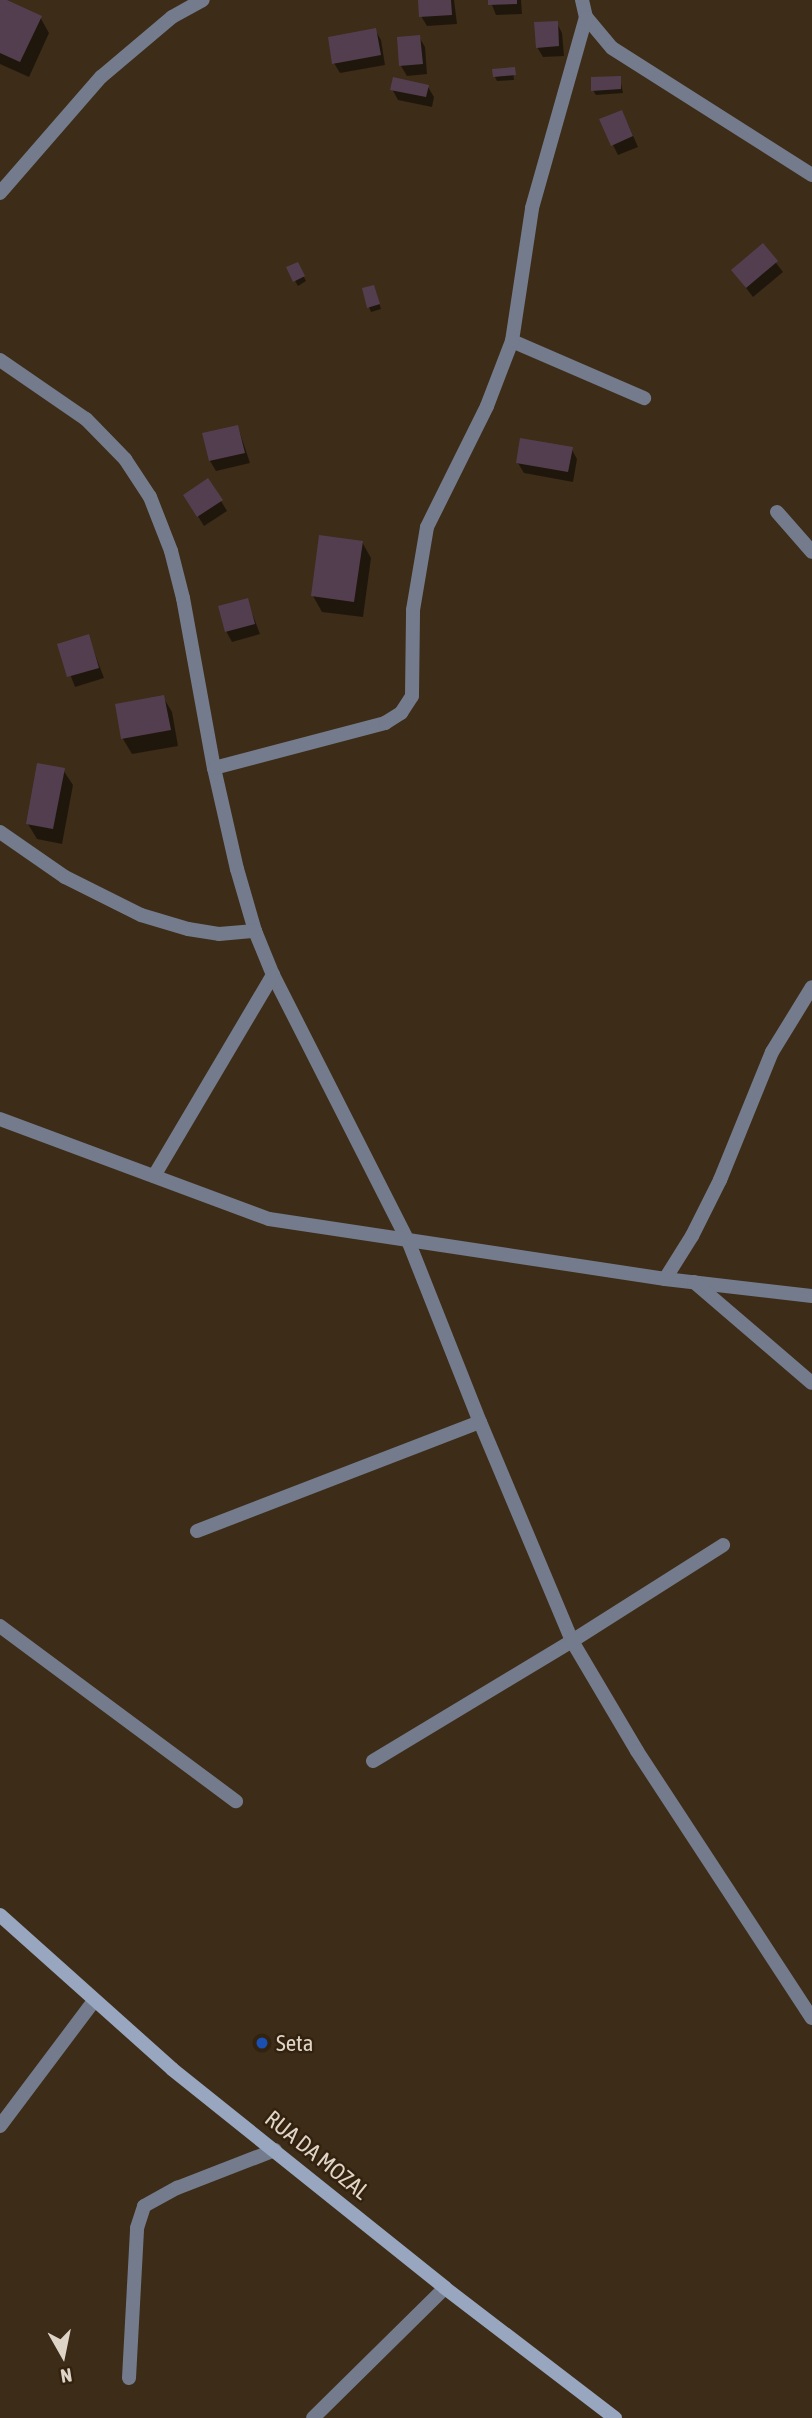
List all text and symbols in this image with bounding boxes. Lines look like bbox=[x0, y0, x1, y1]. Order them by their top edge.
place label: Seta bbox=[276, 2029, 313, 2057]
marker: Seta bbox=[254, 2035, 270, 2051]
street label: RUA DA MOZAL bbox=[259, 2105, 375, 2205]
north arrow bbox=[28, 2320, 98, 2390]
text: N bbox=[59, 2364, 74, 2387]

